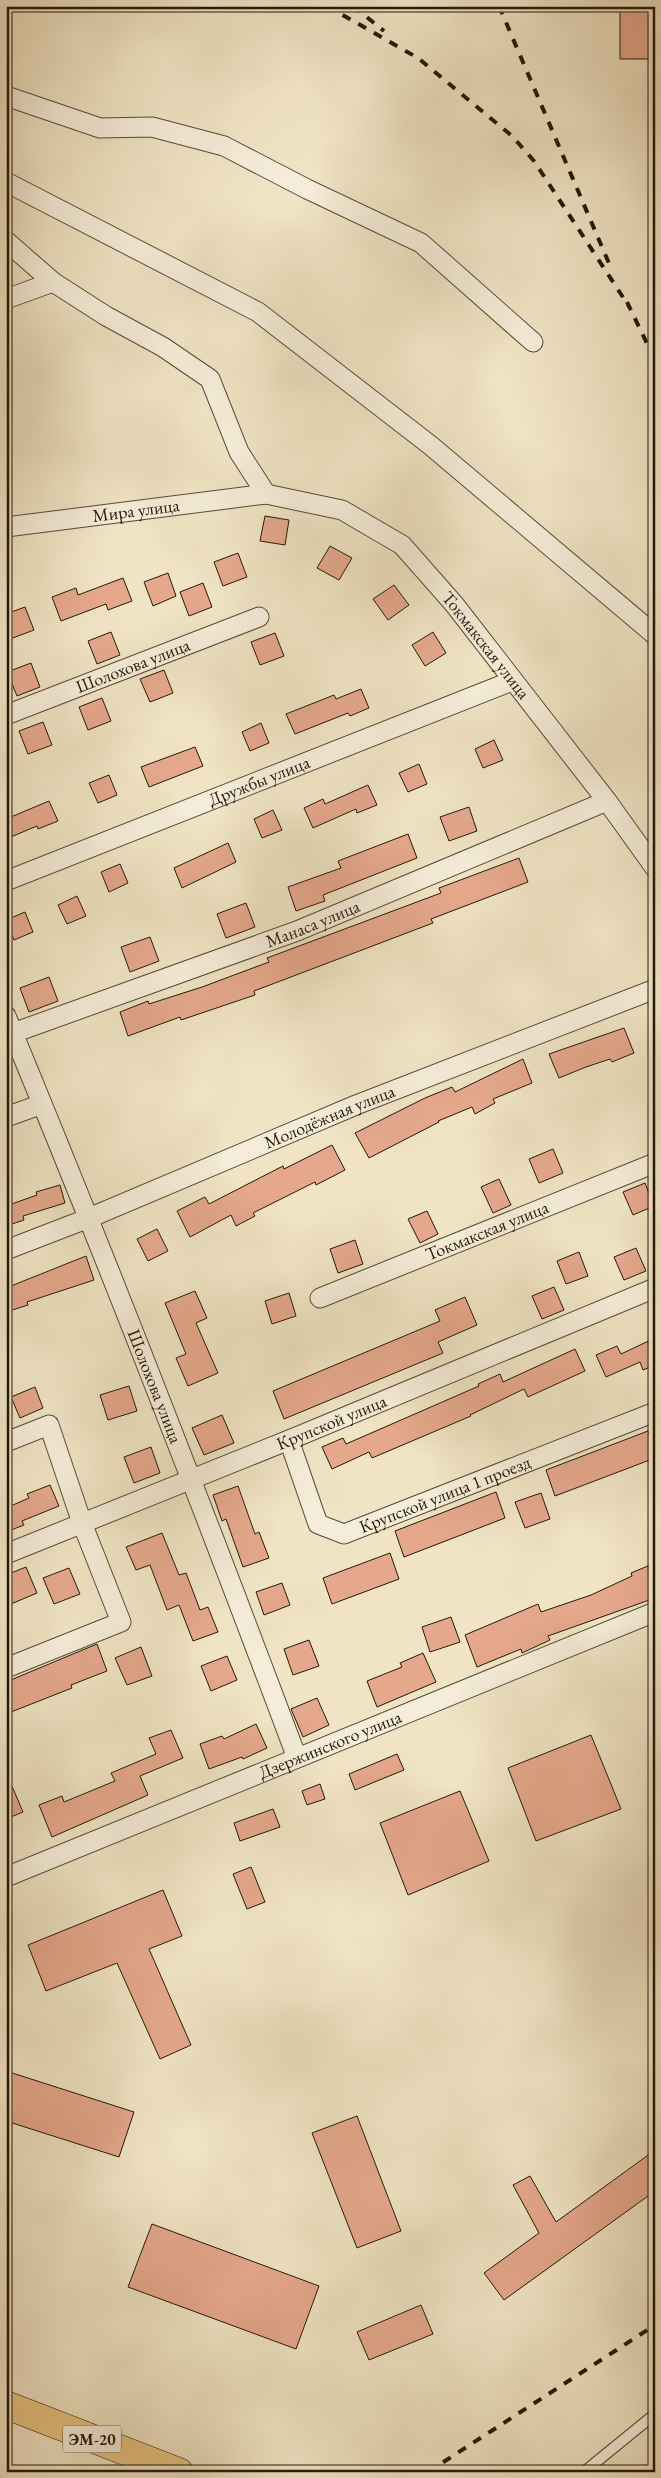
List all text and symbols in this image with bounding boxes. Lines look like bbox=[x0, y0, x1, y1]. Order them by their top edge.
street label: Мира улица bbox=[91, 493, 182, 527]
street label: Токмакская улица bbox=[437, 586, 536, 704]
street label: Шолохова улица bbox=[72, 633, 194, 698]
street label: Дружбы улица bbox=[205, 750, 314, 811]
street label: Манаса улица bbox=[262, 894, 364, 952]
street label: Молодёжная улица bbox=[261, 1079, 399, 1154]
street label: Токмакская улица bbox=[422, 1195, 552, 1265]
street label: Шолохова улица bbox=[123, 1326, 188, 1447]
street label: Крупской улица bbox=[273, 1389, 390, 1455]
street label: Крупской улица 1 проезд bbox=[356, 1450, 534, 1538]
street label: Дзержинского улица bbox=[255, 1704, 405, 1784]
road number: ЭМ-20 bbox=[63, 2426, 121, 2452]

